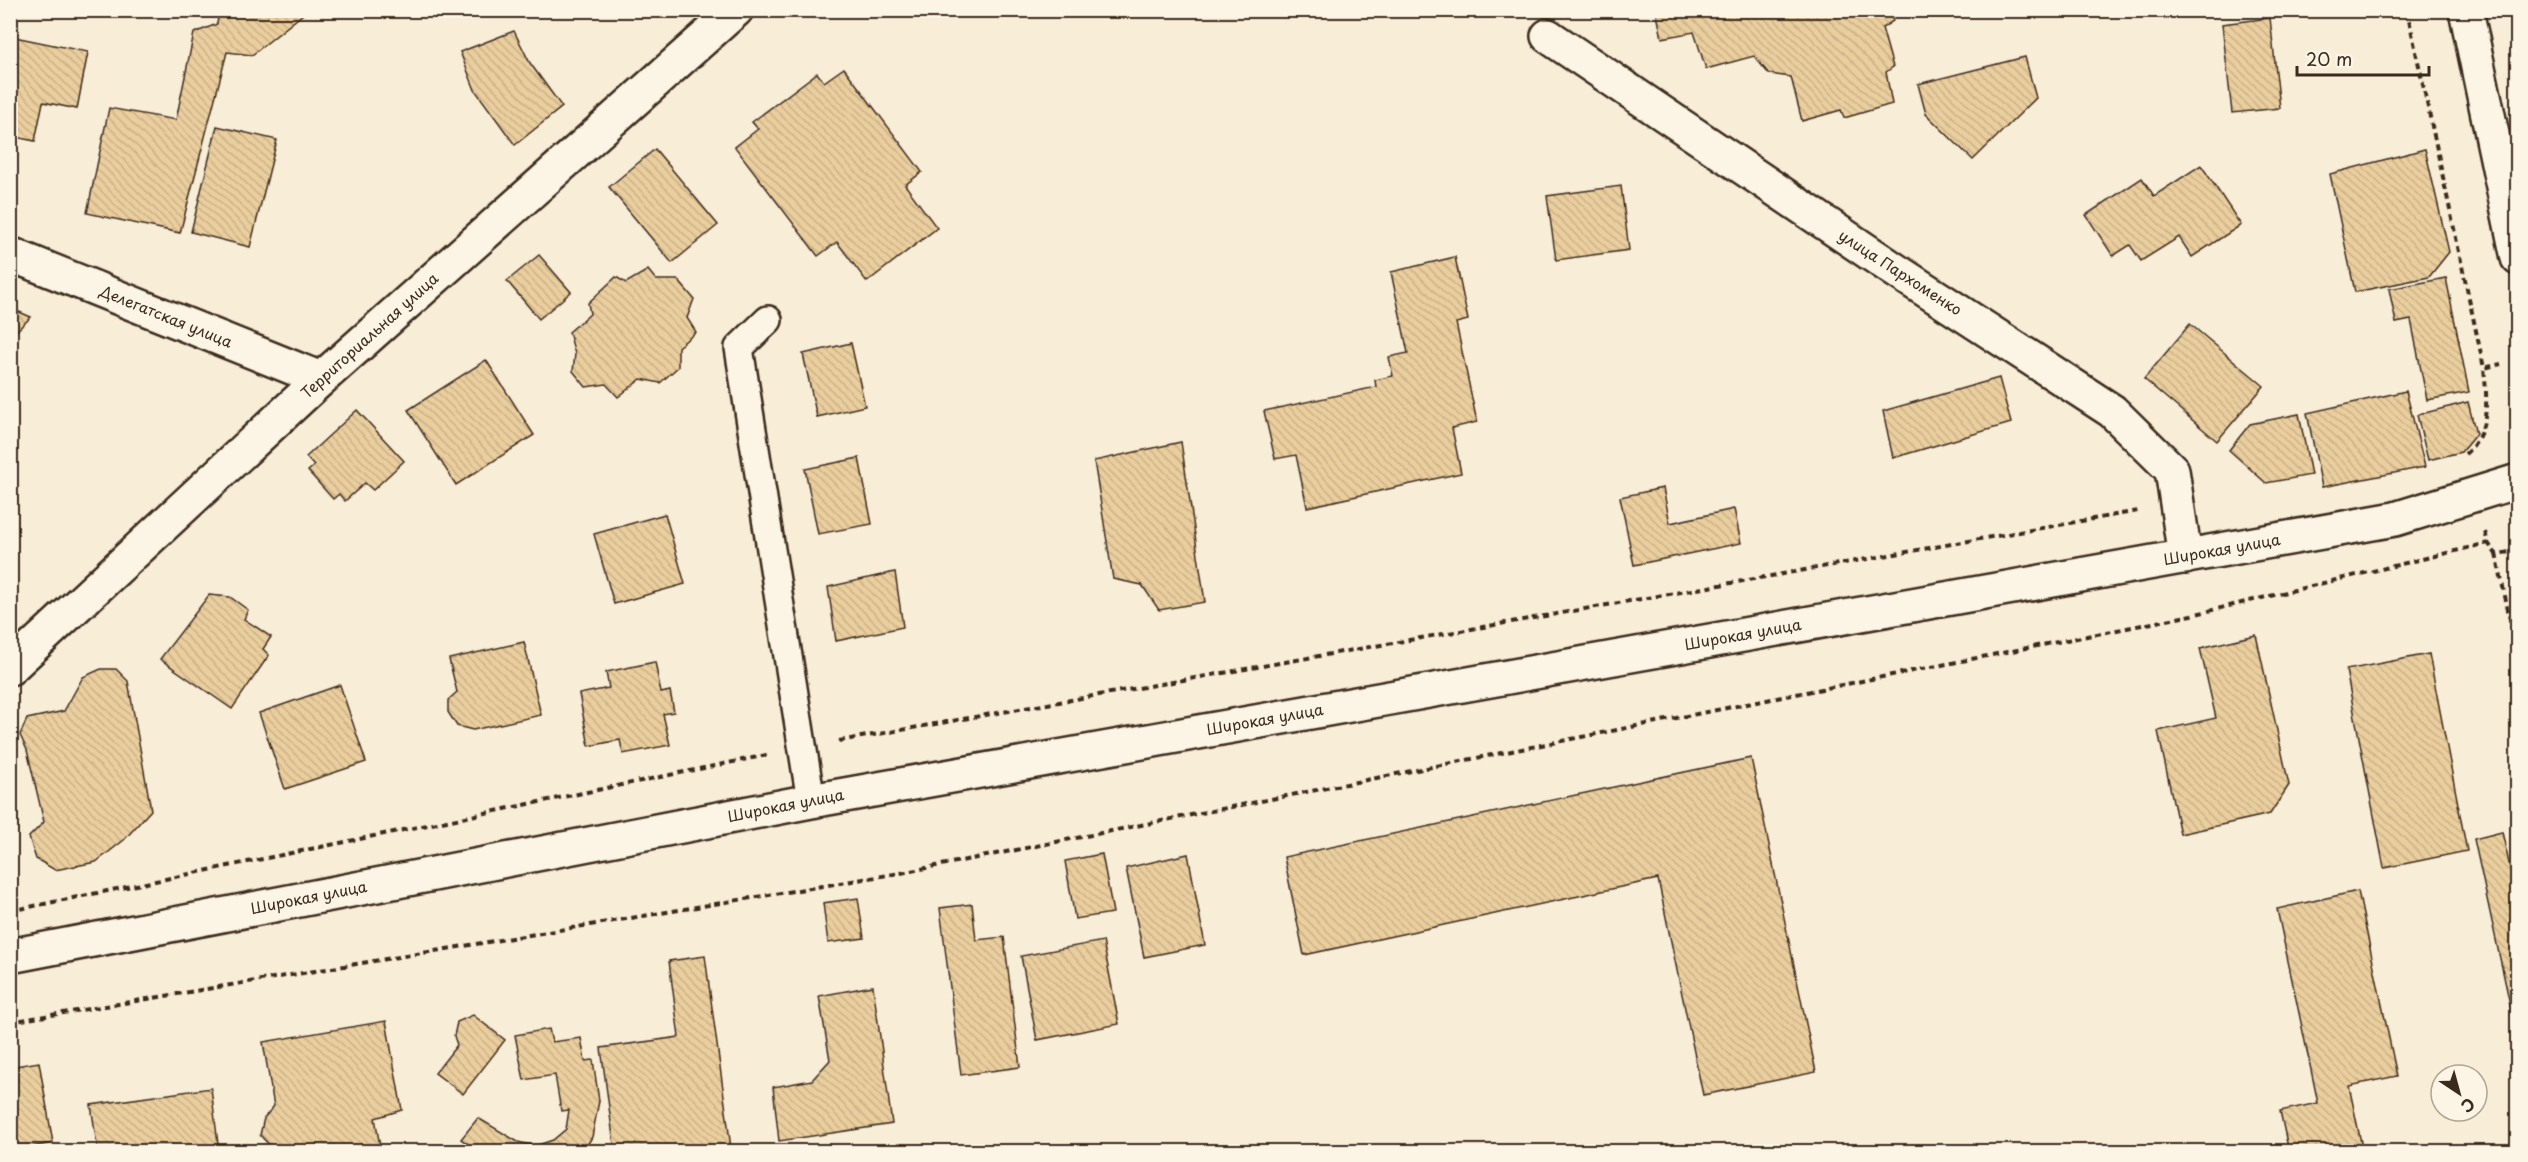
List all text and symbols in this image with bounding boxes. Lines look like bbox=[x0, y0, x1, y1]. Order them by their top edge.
scale bar bbox=[2297, 39, 2429, 77]
text: 20 m bbox=[2306, 45, 2352, 72]
street label: улица Пархоменко bbox=[1835, 223, 1967, 320]
street label: Территориальная улица bbox=[295, 266, 443, 403]
street label: Делегатская улица bbox=[96, 278, 237, 353]
street label: Широкая улица bbox=[2162, 527, 2282, 570]
street label: Широкая улица bbox=[1683, 612, 1803, 655]
street label: Широкая улица bbox=[1205, 697, 1325, 740]
street label: Широкая улица bbox=[726, 782, 846, 827]
street label: Широкая улица bbox=[249, 874, 369, 919]
north arrow bbox=[2429, 1063, 2489, 1123]
text: С bbox=[2456, 1093, 2480, 1119]

